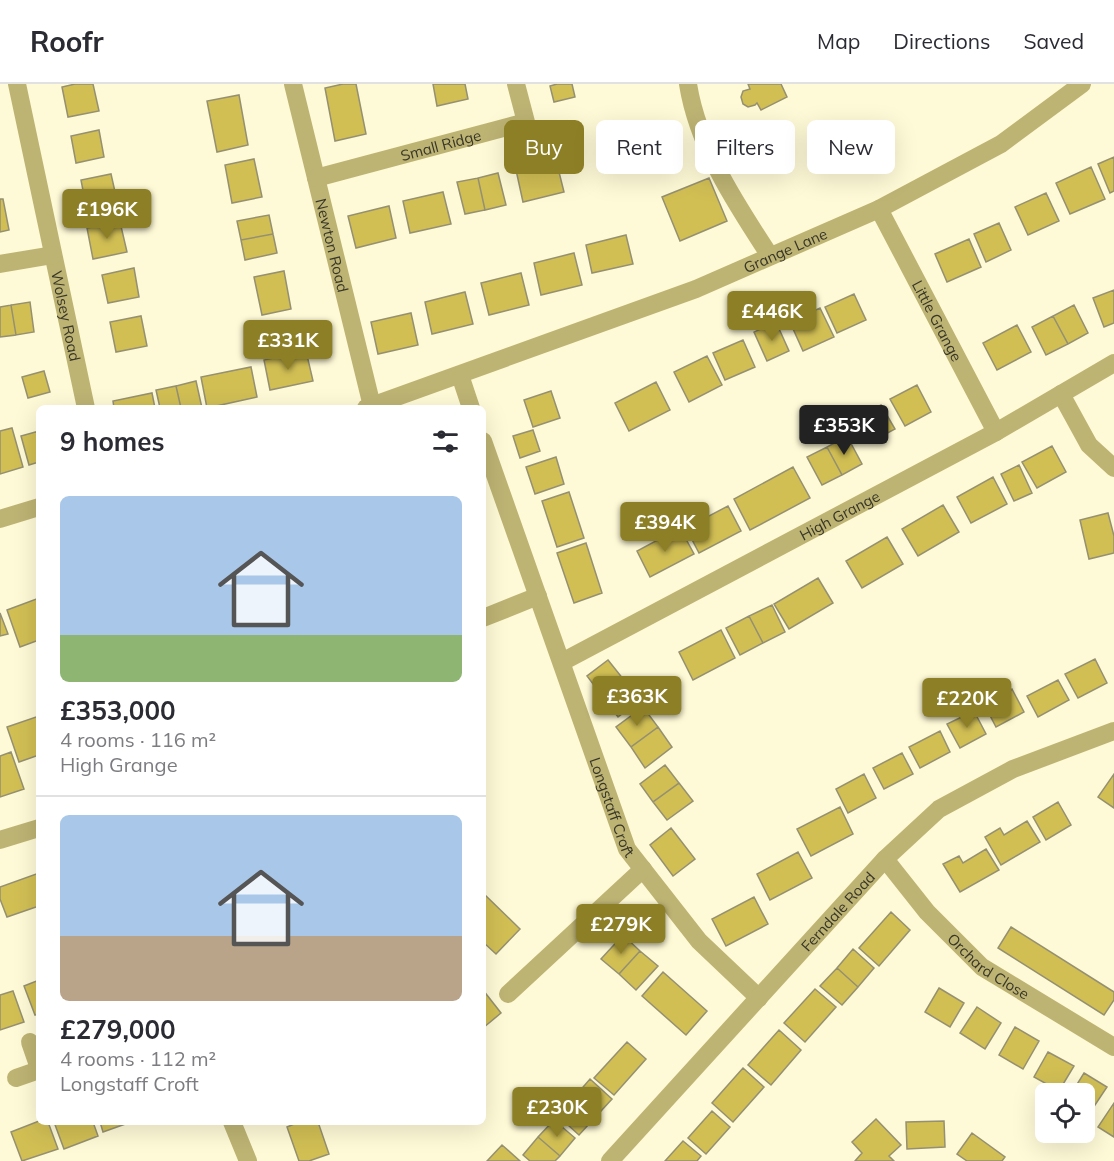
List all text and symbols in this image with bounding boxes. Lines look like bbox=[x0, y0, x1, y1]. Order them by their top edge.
text: Roofr bbox=[30, 24, 104, 59]
text: Map bbox=[817, 28, 860, 54]
text: Directions bbox=[893, 28, 990, 54]
text: Saved bbox=[1023, 28, 1084, 54]
chip: Buy bbox=[504, 120, 584, 174]
chip: Rent bbox=[596, 120, 683, 174]
chip: Filters bbox=[695, 120, 795, 174]
chip: New bbox=[807, 120, 895, 174]
street label: Small Ridge bbox=[398, 125, 483, 165]
pin: £196K bbox=[65, 189, 149, 240]
text: £196K bbox=[76, 196, 138, 221]
street label: Newton Road bbox=[312, 196, 353, 294]
street label: Grange Lane bbox=[740, 223, 830, 277]
street label: Wolsey Road bbox=[47, 269, 85, 363]
street label: Little Grange bbox=[908, 277, 967, 364]
pin: £446K bbox=[730, 291, 814, 342]
text: £446K bbox=[741, 298, 803, 323]
pin: £331K bbox=[246, 320, 330, 371]
text: £331K bbox=[257, 327, 319, 352]
pin: £353K bbox=[802, 405, 886, 456]
text: £353K bbox=[813, 412, 875, 437]
text: 9 homes bbox=[60, 425, 164, 458]
icon: filters bbox=[429, 425, 462, 458]
street label: High Grange bbox=[796, 486, 883, 544]
pin: £394K bbox=[623, 502, 707, 553]
text: £394K bbox=[634, 509, 696, 534]
icon: home bbox=[207, 535, 315, 643]
pin: £363K bbox=[595, 676, 679, 727]
pin: £220K bbox=[925, 678, 1009, 729]
text: £363K bbox=[606, 683, 668, 708]
text: £220K bbox=[936, 685, 998, 710]
text: £353,000 bbox=[60, 694, 176, 727]
text: 4 rooms · 116 m² bbox=[60, 727, 216, 752]
text: High Grange bbox=[60, 752, 178, 777]
street label: Longstaff Croft bbox=[586, 755, 639, 861]
icon: home bbox=[207, 854, 315, 962]
street label: Ferndale Road bbox=[797, 867, 879, 955]
pin: £279K bbox=[579, 904, 663, 955]
text: £279K bbox=[590, 911, 652, 936]
street label: Orchard Close bbox=[944, 929, 1033, 1003]
text: £279,000 bbox=[60, 1013, 176, 1046]
text: 4 rooms · 112 m² bbox=[60, 1046, 216, 1071]
text: Longstaff Croft bbox=[60, 1071, 199, 1096]
map controls bbox=[1035, 1083, 1095, 1143]
button: locate bbox=[1035, 1083, 1095, 1143]
pin: £230K bbox=[515, 1087, 599, 1138]
text: £230K bbox=[526, 1094, 588, 1119]

